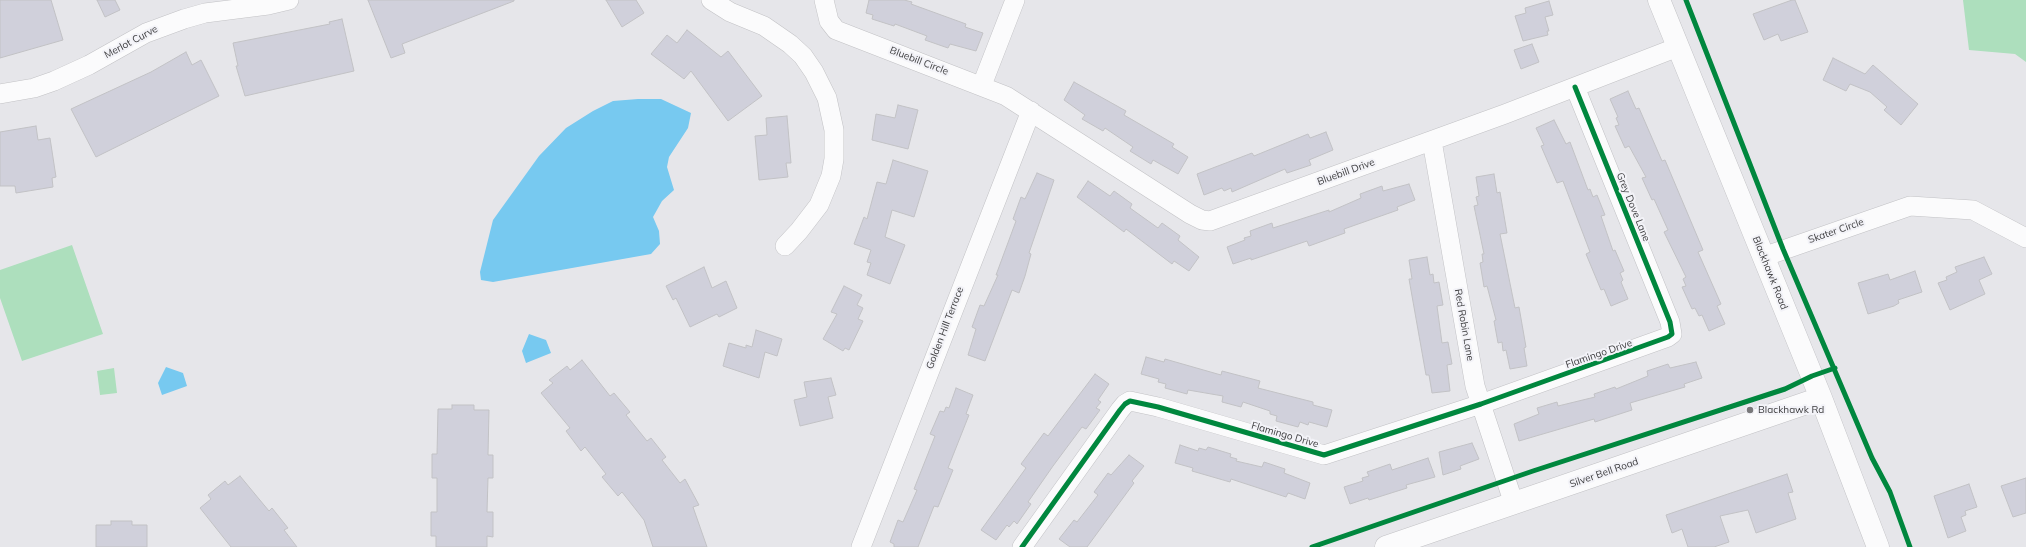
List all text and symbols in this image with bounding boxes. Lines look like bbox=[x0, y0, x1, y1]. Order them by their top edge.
street label: Merlot Curve bbox=[102, 23, 160, 61]
street label: Bluebill Circle bbox=[888, 44, 950, 78]
street label: Bluebill Drive bbox=[1316, 156, 1376, 188]
street label: Grey Dove Lane bbox=[1614, 171, 1652, 243]
street label: Skater Circle bbox=[1807, 216, 1865, 246]
street label: Blackhawk Road bbox=[1750, 235, 1790, 311]
street label: Golden Hill Terrace bbox=[924, 285, 966, 371]
street label: Red Robin Lane bbox=[1452, 288, 1476, 362]
street label: Flamingo Drive bbox=[1564, 337, 1634, 371]
place label: Blackhawk Rd bbox=[1758, 404, 1824, 416]
marker: Blackhawk Rd bbox=[1745, 405, 1755, 415]
street label: Flamingo Drive bbox=[1250, 420, 1320, 450]
street label: Silver Bell Road bbox=[1568, 456, 1640, 490]

